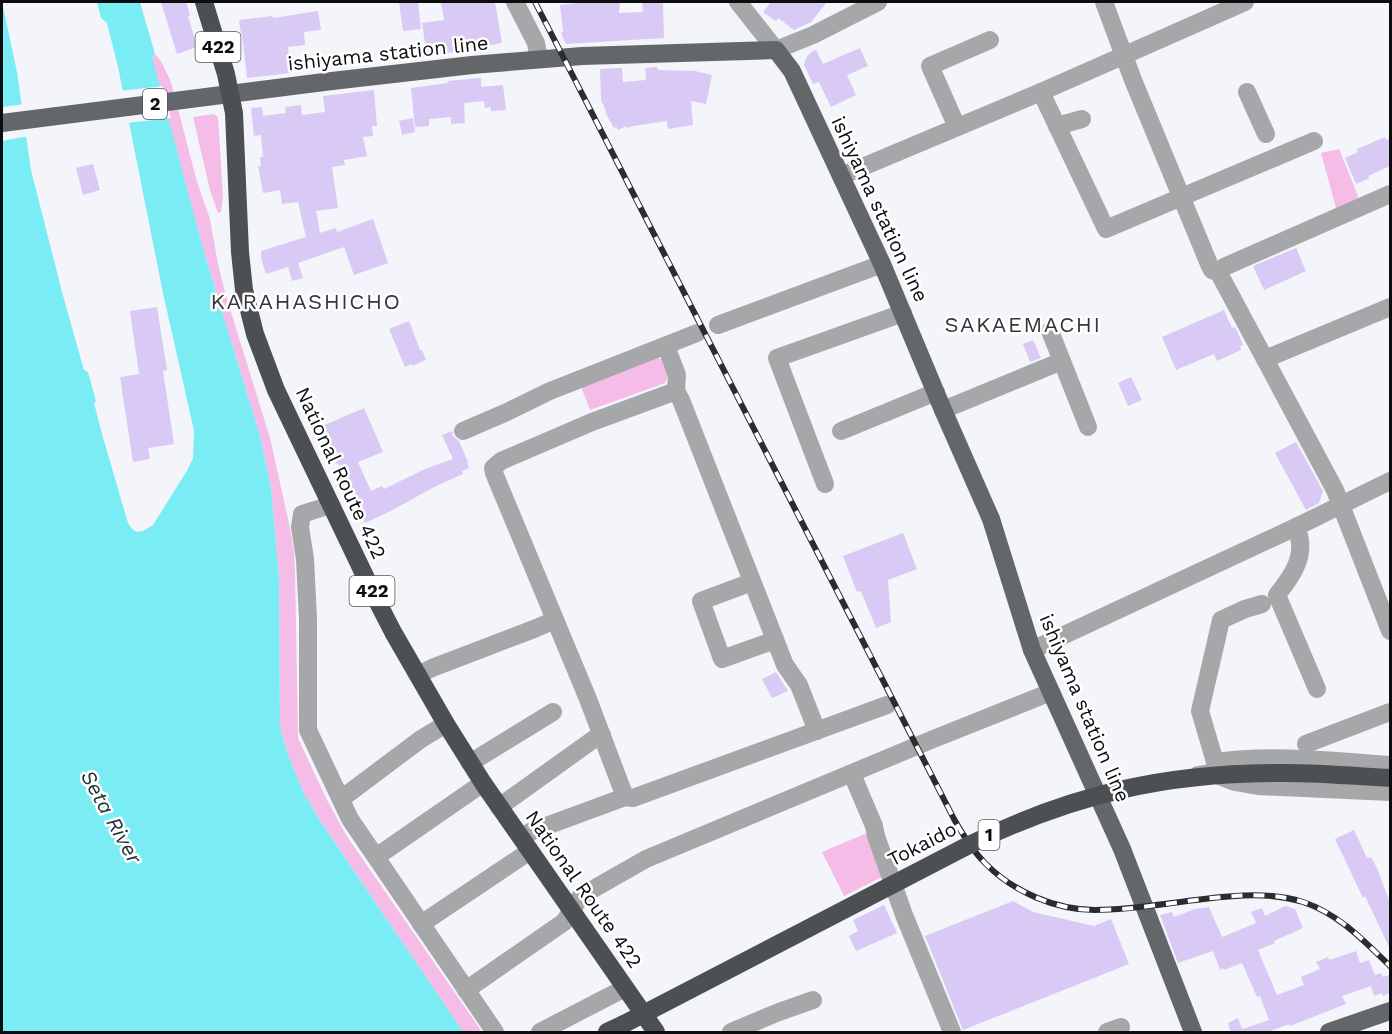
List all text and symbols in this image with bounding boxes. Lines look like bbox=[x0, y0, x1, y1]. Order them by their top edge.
street label: ishiyama station line bbox=[286, 31, 490, 75]
road number: 422 bbox=[196, 32, 240, 62]
road number: 2 bbox=[143, 89, 167, 119]
street label: ishiyama station line bbox=[826, 112, 934, 306]
district label: KARAHASHICHO bbox=[210, 289, 402, 314]
district label: SAKAEMACHI bbox=[945, 312, 1102, 337]
street label: National Route 422 bbox=[291, 383, 391, 563]
road number: 422 bbox=[350, 576, 394, 606]
street label: ishiyama station line bbox=[1035, 610, 1135, 806]
water label: Seta River bbox=[76, 766, 148, 869]
street label: National Route 422 bbox=[521, 806, 647, 972]
street label: Tokaido bbox=[883, 816, 961, 872]
road number: 1 bbox=[978, 820, 1000, 850]

